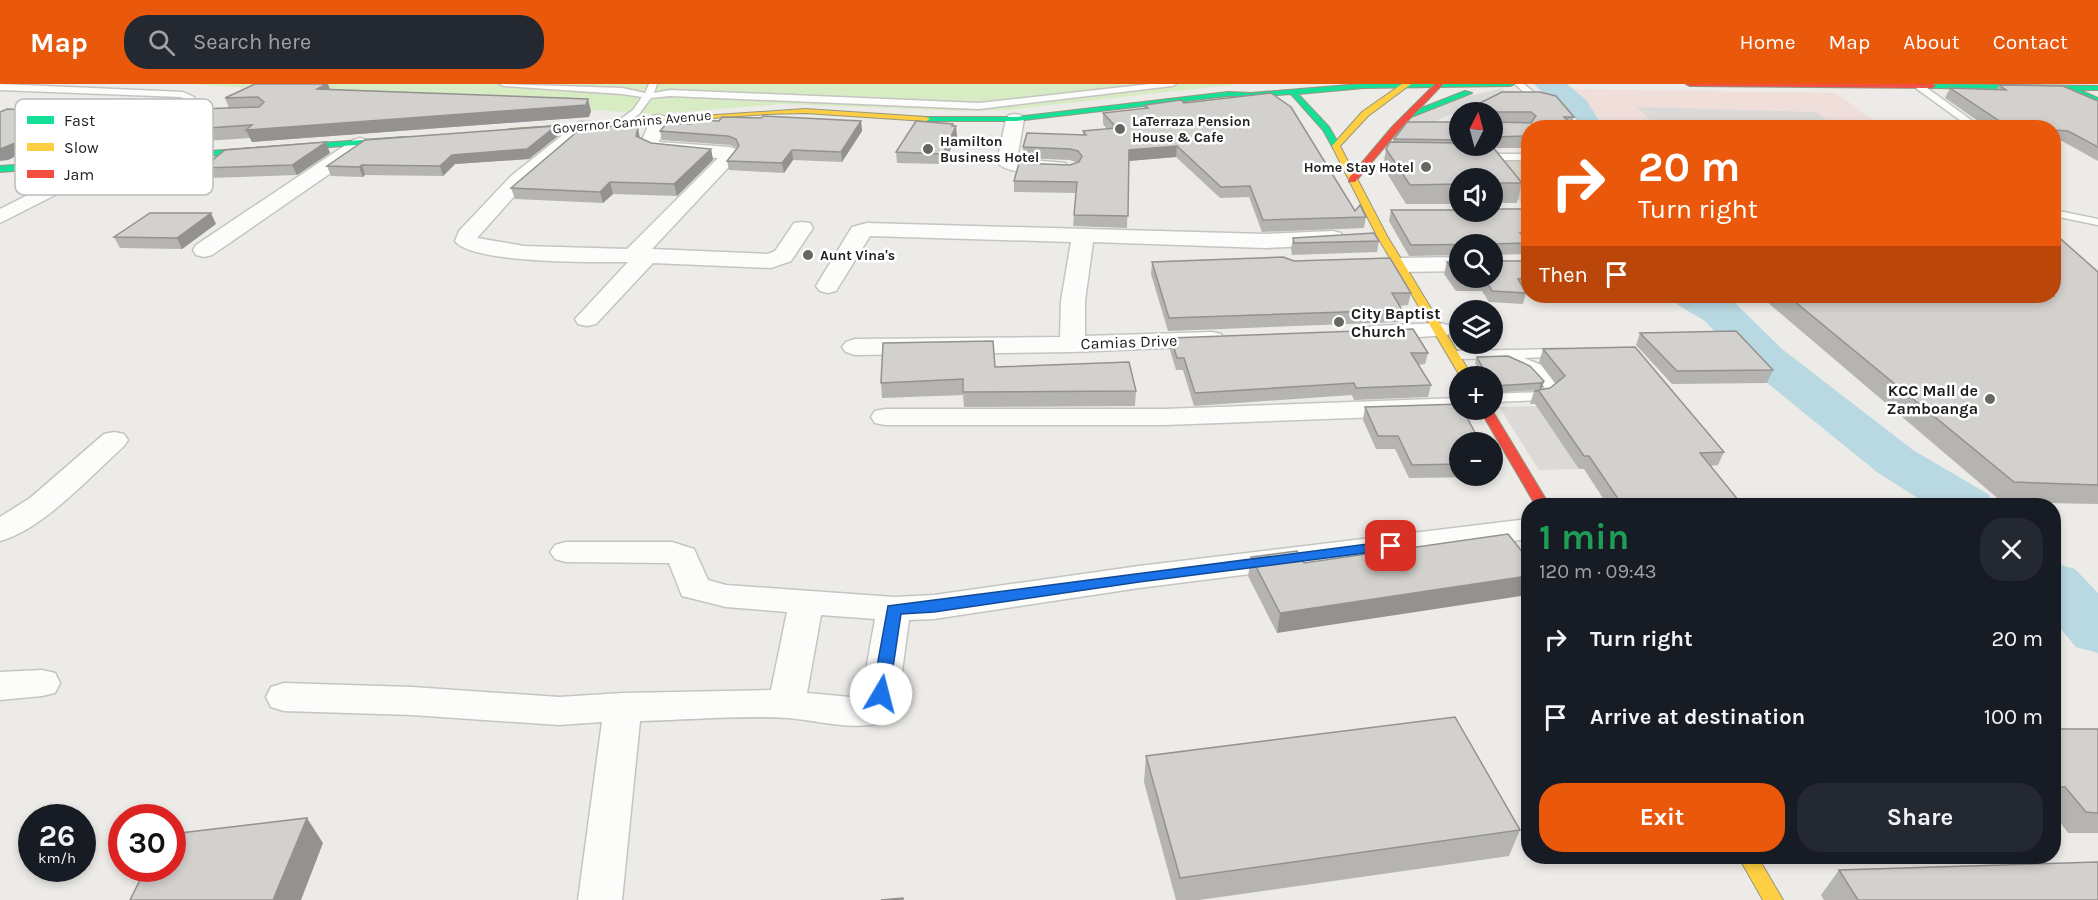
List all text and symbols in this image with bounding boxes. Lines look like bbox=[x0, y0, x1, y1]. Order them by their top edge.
search box bbox=[124, 15, 544, 69]
text: Map bbox=[30, 26, 88, 59]
icon: search bbox=[145, 26, 178, 59]
text: Search here bbox=[193, 29, 311, 55]
text: Home bbox=[1740, 30, 1796, 54]
text: Map bbox=[1829, 30, 1870, 54]
text: About bbox=[1903, 30, 1960, 54]
text: Contact bbox=[1993, 30, 2068, 54]
legend bbox=[15, 99, 213, 195]
north arrow bbox=[1449, 102, 1503, 156]
map controls bbox=[1449, 102, 1503, 486]
street label: Governor Camins Avenue bbox=[552, 107, 712, 137]
text: Fast bbox=[64, 111, 95, 130]
place label: LaTerraza Pension House & Cafe bbox=[1132, 113, 1250, 146]
marker: LaTerraza Pension House & Cafe bbox=[1113, 122, 1127, 136]
place label: Hamilton Business Hotel bbox=[940, 133, 1039, 166]
text: Slow bbox=[64, 138, 99, 157]
marker: Hamilton Business Hotel bbox=[921, 142, 935, 156]
text: 20 m bbox=[1638, 142, 1740, 192]
icon: right bbox=[1539, 144, 1617, 222]
place label: Home Stay Hotel bbox=[1304, 159, 1414, 176]
marker: Home Stay Hotel bbox=[1419, 160, 1433, 174]
text: Jam bbox=[64, 165, 94, 184]
button: sound bbox=[1449, 168, 1503, 222]
text: Turn right bbox=[1638, 193, 1758, 225]
button: search bbox=[1449, 234, 1503, 288]
place label: Aunt Vina's bbox=[820, 247, 895, 264]
marker: Aunt Vina's bbox=[801, 248, 815, 262]
icon: arrive bbox=[1600, 258, 1633, 291]
text: Then bbox=[1539, 262, 1588, 288]
button: layers bbox=[1449, 300, 1503, 354]
place label: City Baptist Church bbox=[1351, 304, 1441, 341]
marker: City Baptist Church bbox=[1332, 315, 1346, 329]
street label: Camias Drive bbox=[1080, 331, 1178, 353]
button: + bbox=[1449, 366, 1503, 420]
place label: KCC Mall de Zamboanga bbox=[1887, 381, 1978, 418]
marker: KCC Mall de Zamboanga bbox=[1983, 392, 1997, 406]
button: − bbox=[1449, 432, 1503, 486]
text: 1 min bbox=[1539, 516, 1629, 558]
button: close bbox=[1980, 518, 2043, 581]
pin bbox=[1365, 520, 1416, 571]
icon: arrive bbox=[1374, 529, 1407, 562]
text: 120 m · 09:43 bbox=[1539, 560, 1657, 583]
icon: right bbox=[1539, 623, 1572, 656]
text: Turn right bbox=[1590, 626, 1693, 652]
text: 20 m bbox=[1991, 626, 2043, 652]
position arrow bbox=[849, 662, 913, 726]
icon: arrive bbox=[1539, 701, 1572, 734]
text: Arrive at destination bbox=[1590, 704, 1805, 730]
text: 100 m bbox=[1984, 704, 2043, 730]
button: Exit bbox=[1539, 783, 1785, 852]
button: Share bbox=[1797, 783, 2043, 852]
speed limit sign: 30 bbox=[108, 804, 186, 882]
text: 26 bbox=[39, 818, 75, 854]
text: km/h bbox=[38, 849, 76, 867]

